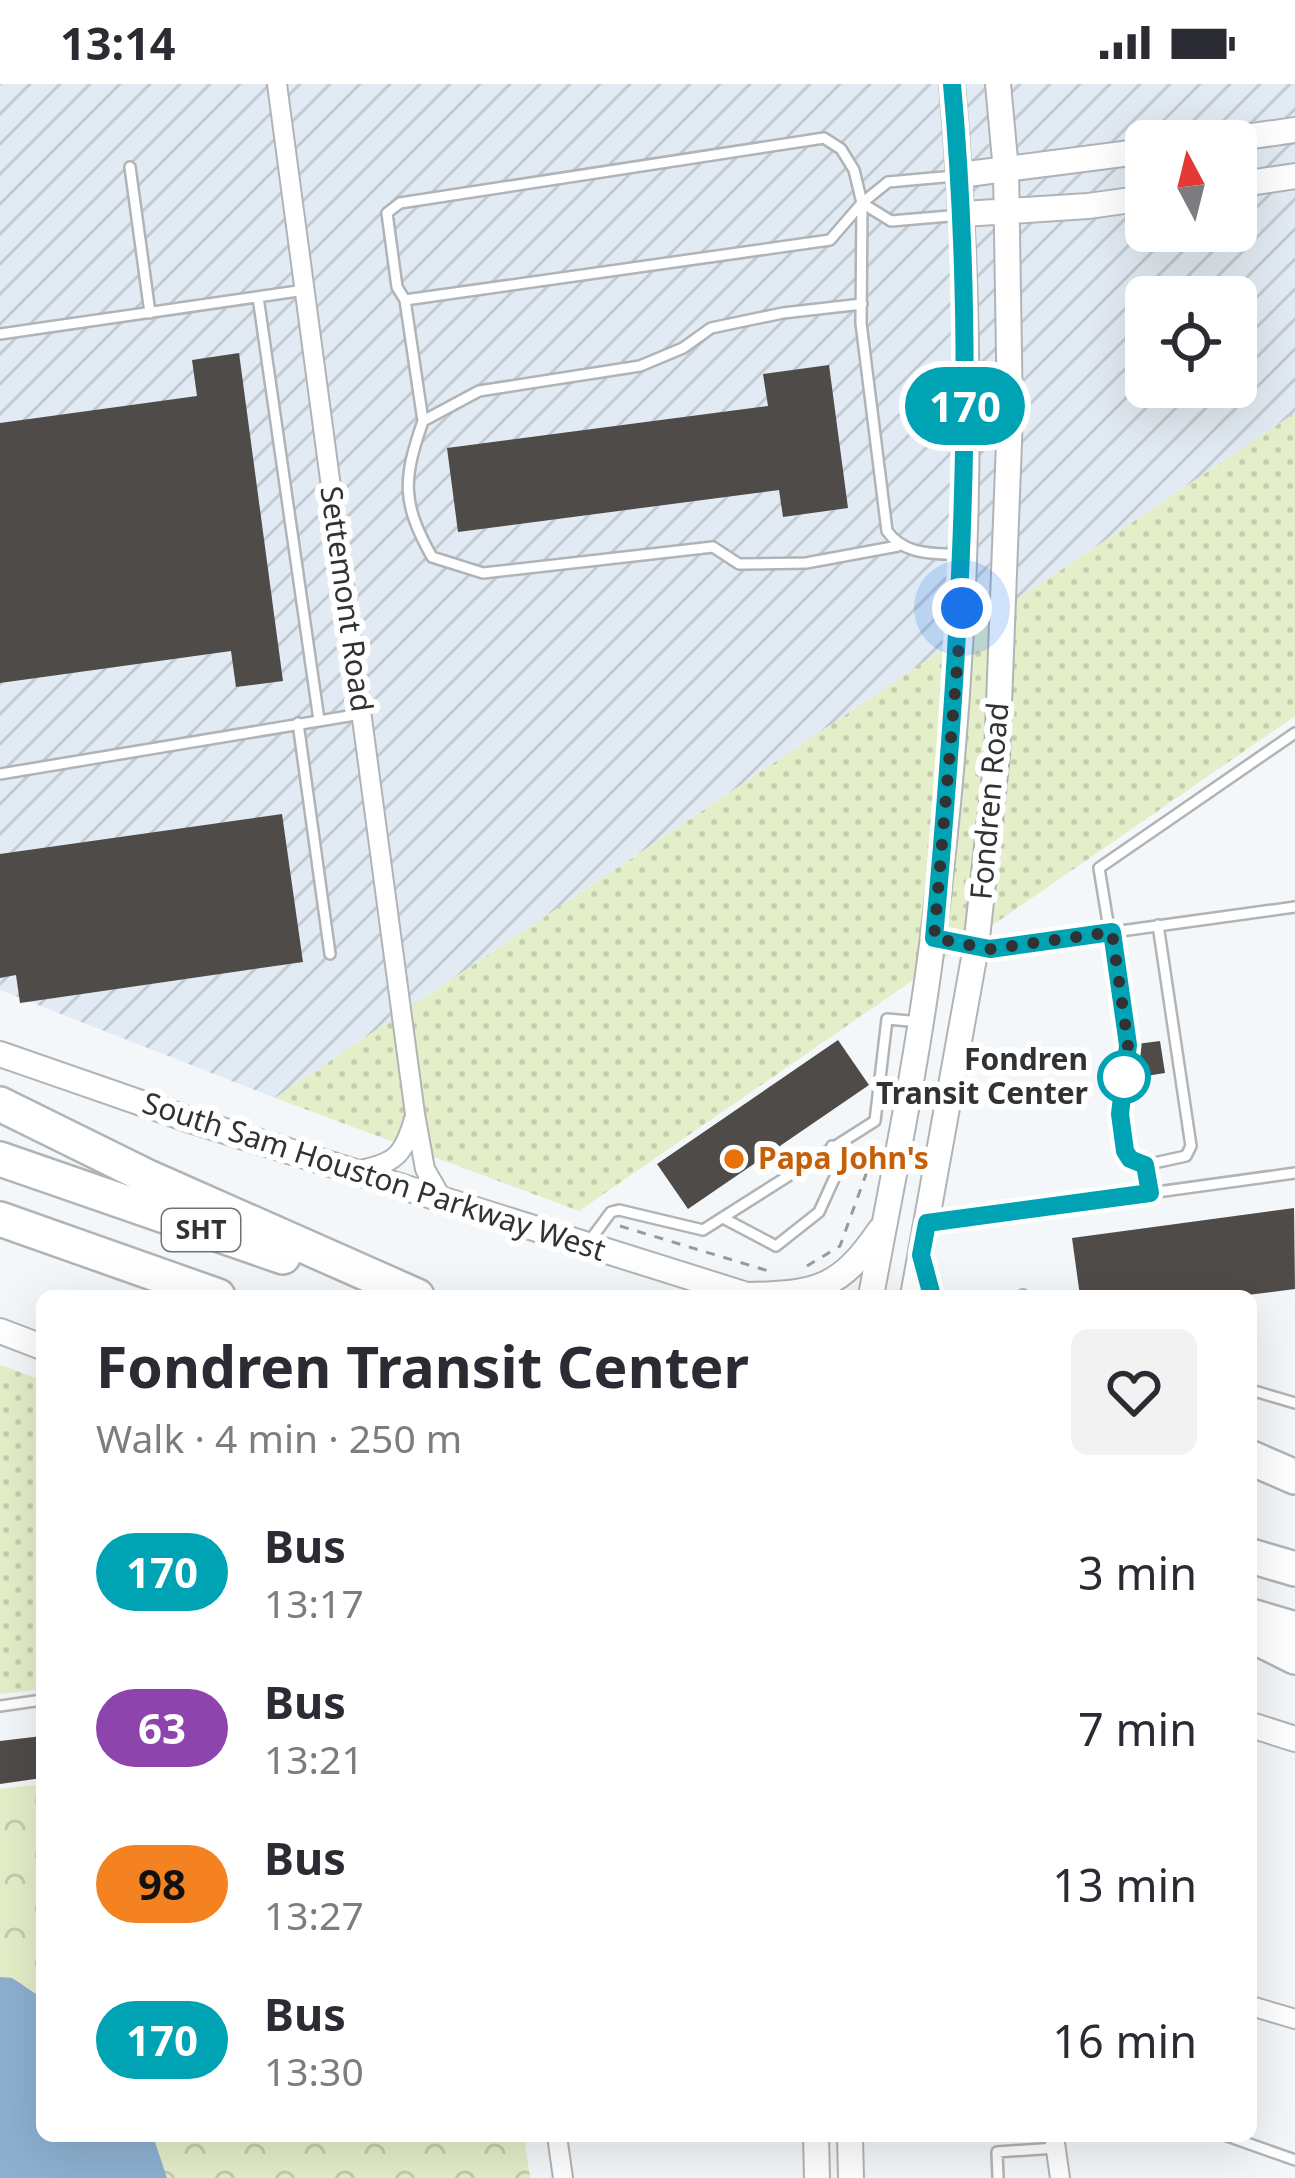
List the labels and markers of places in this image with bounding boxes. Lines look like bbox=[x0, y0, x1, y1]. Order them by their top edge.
place label: Fondren Transit Center bbox=[876, 1038, 1089, 1113]
marker: Fondren Transit Center bbox=[1099, 1052, 1149, 1102]
place label: Papa John's bbox=[758, 1137, 929, 1178]
marker: Papa John's bbox=[721, 1146, 747, 1172]

